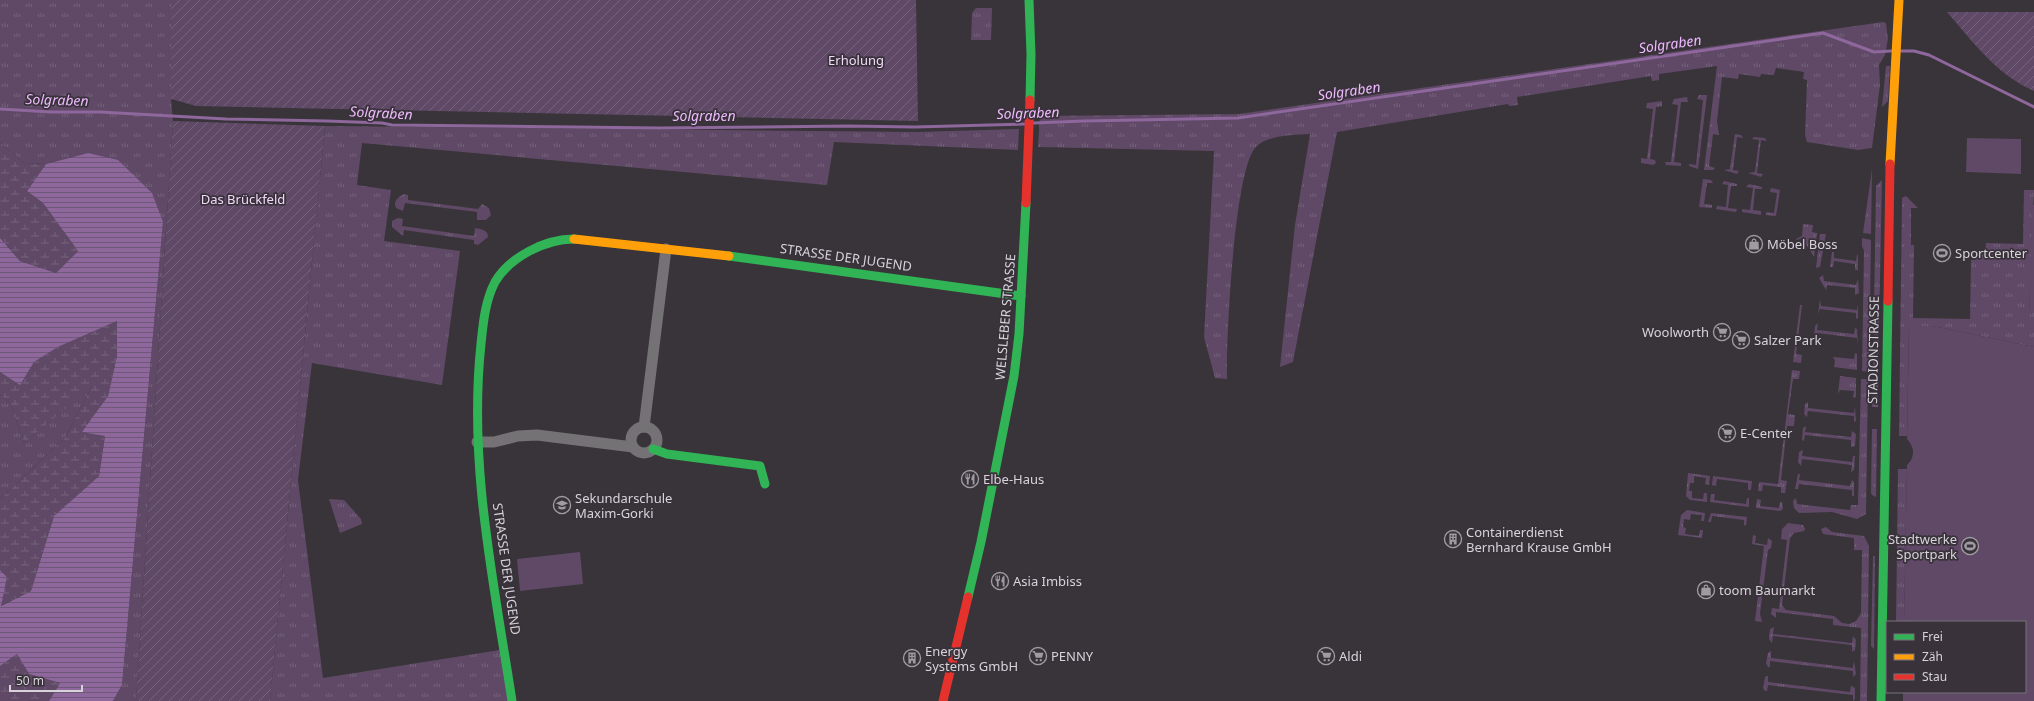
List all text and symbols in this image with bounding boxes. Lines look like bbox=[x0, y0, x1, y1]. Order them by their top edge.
water label: Solgraben bbox=[1637, 30, 1703, 57]
park label: Erholung bbox=[828, 51, 884, 69]
water label: Solgraben bbox=[1316, 77, 1382, 104]
water label: Solgraben bbox=[25, 89, 89, 110]
water label: Solgraben bbox=[349, 101, 413, 124]
water label: Solgraben bbox=[996, 102, 1060, 123]
water label: Solgraben bbox=[672, 106, 736, 125]
park label: Das Brückfeld bbox=[201, 190, 285, 208]
shop icon: Möbel Boss bbox=[1744, 234, 1764, 254]
place label: Möbel Boss bbox=[1767, 235, 1838, 253]
street label: STRASSE DER JUGEND bbox=[779, 239, 913, 275]
sports icon: Sportcenter bbox=[1932, 243, 1952, 263]
place label: Sportcenter bbox=[1955, 244, 2028, 262]
street label: WELSLEBER STRASSE bbox=[991, 253, 1019, 381]
street label: STADIONSTRASSE bbox=[1863, 296, 1883, 404]
supermarket icon: Woolworth bbox=[1712, 322, 1732, 342]
place label: Woolworth bbox=[1642, 323, 1709, 341]
supermarket icon: Salzer Park bbox=[1731, 330, 1751, 350]
place label: Salzer Park bbox=[1754, 331, 1822, 349]
supermarket icon: E-Center bbox=[1717, 423, 1737, 443]
place label: E-Center bbox=[1740, 424, 1793, 442]
restaurant icon: Elbe-Haus bbox=[960, 469, 980, 489]
place label: Elbe-Haus bbox=[983, 470, 1044, 488]
place label: Sekundarschule Maxim-Gorki bbox=[575, 489, 672, 522]
school or university icon: Sekundarschule Maxim-Gorki bbox=[552, 495, 572, 515]
street label: STRASSE DER JUGEND bbox=[489, 502, 525, 636]
place label: Containerdienst Bernhard Krause GmbH bbox=[1466, 523, 1612, 556]
building icon: Containerdienst Bernhard Krause GmbH bbox=[1443, 529, 1463, 549]
place label: Stadtwerke Sportpark bbox=[1888, 530, 1957, 563]
sports icon: Stadtwerke Sportpark bbox=[1960, 536, 1980, 556]
restaurant icon: Asia Imbiss bbox=[990, 571, 1010, 591]
place label: Asia Imbiss bbox=[1013, 572, 1082, 590]
shop icon: toom Baumarkt bbox=[1696, 580, 1716, 600]
place label: toom Baumarkt bbox=[1719, 581, 1815, 599]
legend bbox=[1886, 621, 2026, 693]
text: Frei bbox=[1922, 628, 1943, 645]
place label: Energy Systems GmbH bbox=[925, 642, 1018, 675]
supermarket icon: PENNY bbox=[1028, 646, 1048, 666]
supermarket icon: Aldi bbox=[1316, 646, 1336, 666]
place label: PENNY bbox=[1051, 647, 1094, 665]
place label: Aldi bbox=[1339, 647, 1362, 665]
building icon: Energy Systems GmbH bbox=[902, 648, 922, 668]
text: Zäh bbox=[1922, 648, 1943, 665]
scale bar bbox=[10, 667, 82, 693]
text: Stau bbox=[1922, 668, 1947, 685]
text: 50 m bbox=[16, 672, 44, 689]

